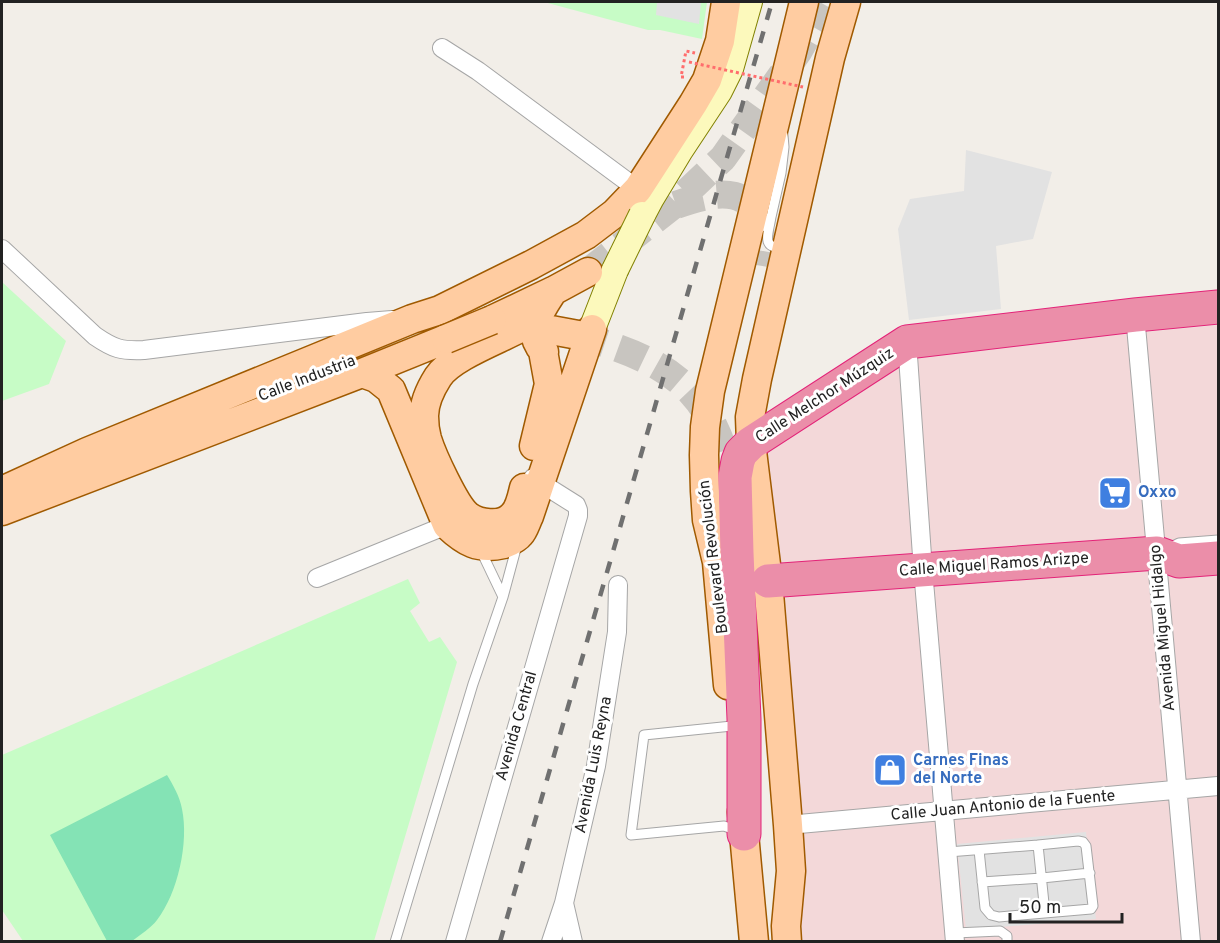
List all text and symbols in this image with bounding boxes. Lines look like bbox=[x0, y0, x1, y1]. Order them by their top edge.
street label: Calle Melchor Múzquiz bbox=[752, 344, 898, 448]
street label: Calle Industria bbox=[255, 351, 359, 407]
supermarket icon: Oxxo bbox=[1097, 475, 1133, 511]
street label: Boulevard Revolución bbox=[695, 479, 733, 635]
place label: Oxxo bbox=[1138, 483, 1177, 503]
street label: Avenida Miguel Hidalgo bbox=[1146, 544, 1180, 712]
street label: Calle Miguel Ramos Arizpe bbox=[898, 548, 1090, 582]
street label: Avenida Central bbox=[492, 669, 542, 783]
street label: Avenida Luis Reyna bbox=[571, 695, 617, 835]
place label: Carnes Finas del Norte bbox=[913, 751, 1009, 789]
shop icon: Carnes Finas del Norte bbox=[872, 752, 908, 788]
street label: Calle Juan Antonio de la Fuente bbox=[890, 786, 1116, 826]
scale bar bbox=[1010, 886, 1122, 924]
text: 50 m bbox=[1019, 897, 1061, 920]

